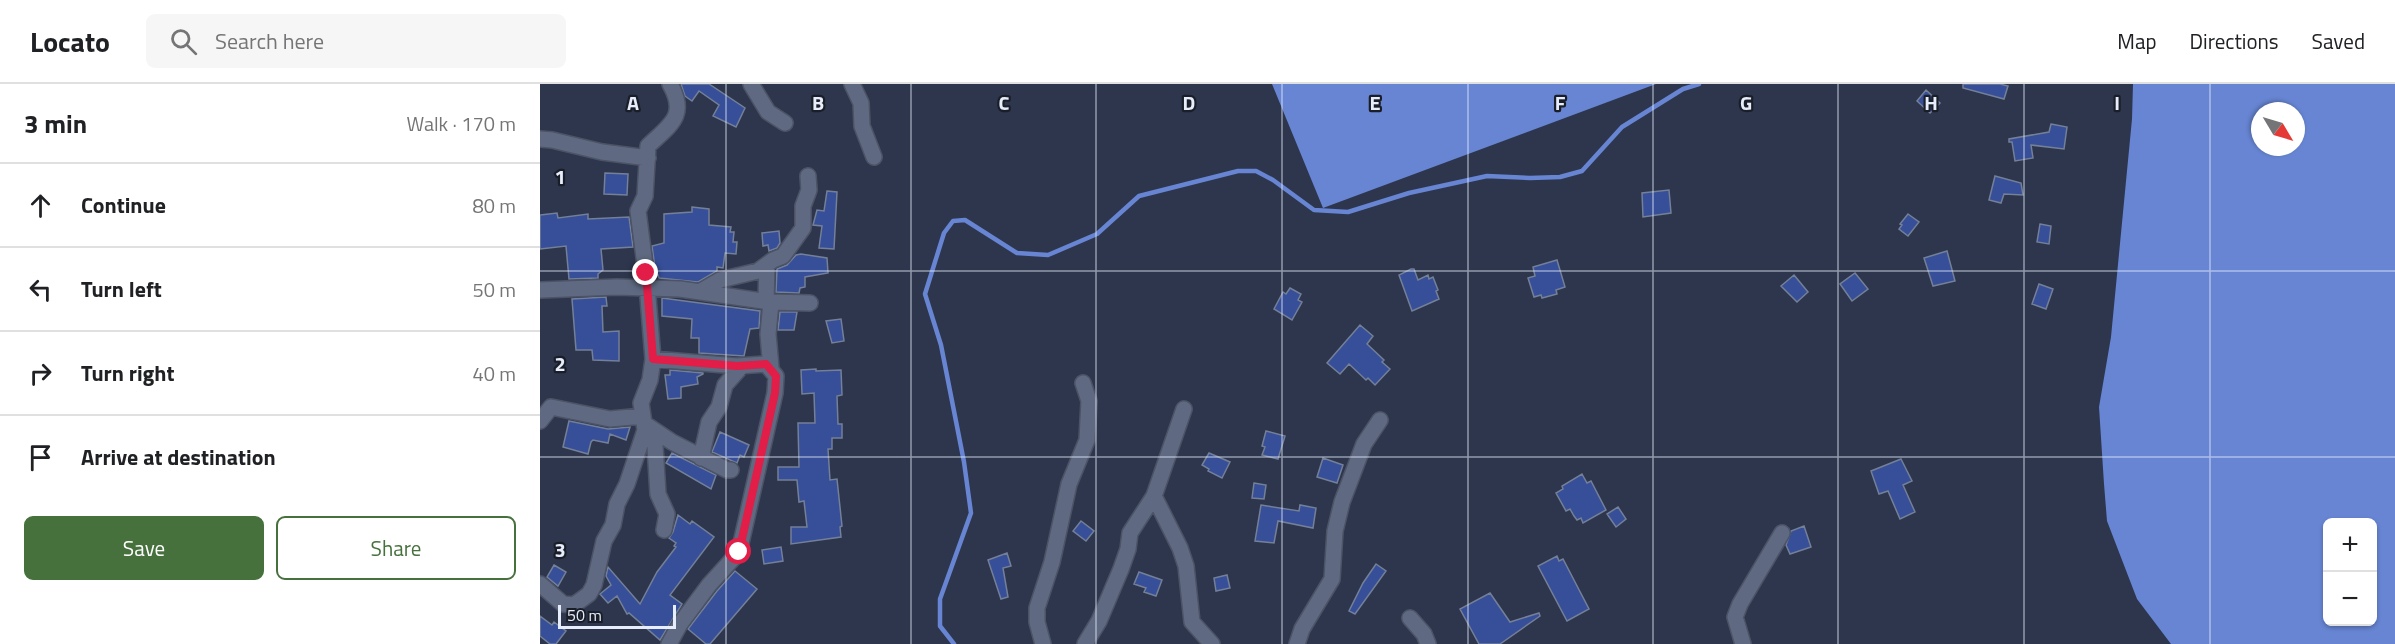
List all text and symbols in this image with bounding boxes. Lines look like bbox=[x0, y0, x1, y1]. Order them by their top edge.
search box bbox=[146, 14, 566, 68]
text: Locato bbox=[30, 20, 110, 63]
text: Search here bbox=[215, 24, 324, 58]
icon: search bbox=[167, 25, 200, 58]
text: Map bbox=[2117, 25, 2157, 57]
text: Directions bbox=[2190, 25, 2279, 57]
text: Saved bbox=[2312, 25, 2365, 57]
text: A bbox=[627, 87, 639, 118]
text: B bbox=[812, 87, 824, 118]
text: C bbox=[999, 87, 1010, 118]
text: D bbox=[1183, 87, 1195, 118]
text: E bbox=[1369, 87, 1381, 118]
text: F bbox=[1555, 87, 1566, 118]
text: G bbox=[1740, 87, 1752, 118]
text: H bbox=[1924, 87, 1938, 118]
text: I bbox=[2114, 87, 2120, 118]
north arrow bbox=[2251, 102, 2305, 156]
text: 3 min bbox=[24, 104, 87, 143]
text: Walk · 170 m bbox=[407, 108, 516, 139]
text: 1 bbox=[554, 161, 566, 192]
text: Continue bbox=[81, 188, 166, 222]
icon: ahead bbox=[24, 189, 57, 222]
text: 80 m bbox=[472, 190, 516, 221]
route end bbox=[632, 259, 658, 285]
text: Turn left bbox=[81, 272, 162, 306]
icon: left bbox=[24, 273, 57, 306]
text: 50 m bbox=[472, 274, 516, 305]
text: 2 bbox=[554, 348, 566, 379]
text: Turn right bbox=[81, 356, 175, 390]
icon: right bbox=[24, 357, 57, 390]
text: 40 m bbox=[472, 358, 516, 389]
text: Arrive at destination bbox=[81, 440, 276, 474]
icon: arrive bbox=[24, 441, 57, 474]
button: Save bbox=[24, 516, 264, 580]
button: Share bbox=[276, 516, 516, 580]
map controls bbox=[2323, 518, 2377, 626]
button: + bbox=[2323, 518, 2377, 572]
text: 3 bbox=[554, 534, 566, 565]
route start bbox=[725, 538, 751, 564]
button: − bbox=[2323, 572, 2377, 626]
scale bar bbox=[558, 602, 676, 630]
text: 50 m bbox=[567, 603, 602, 627]

